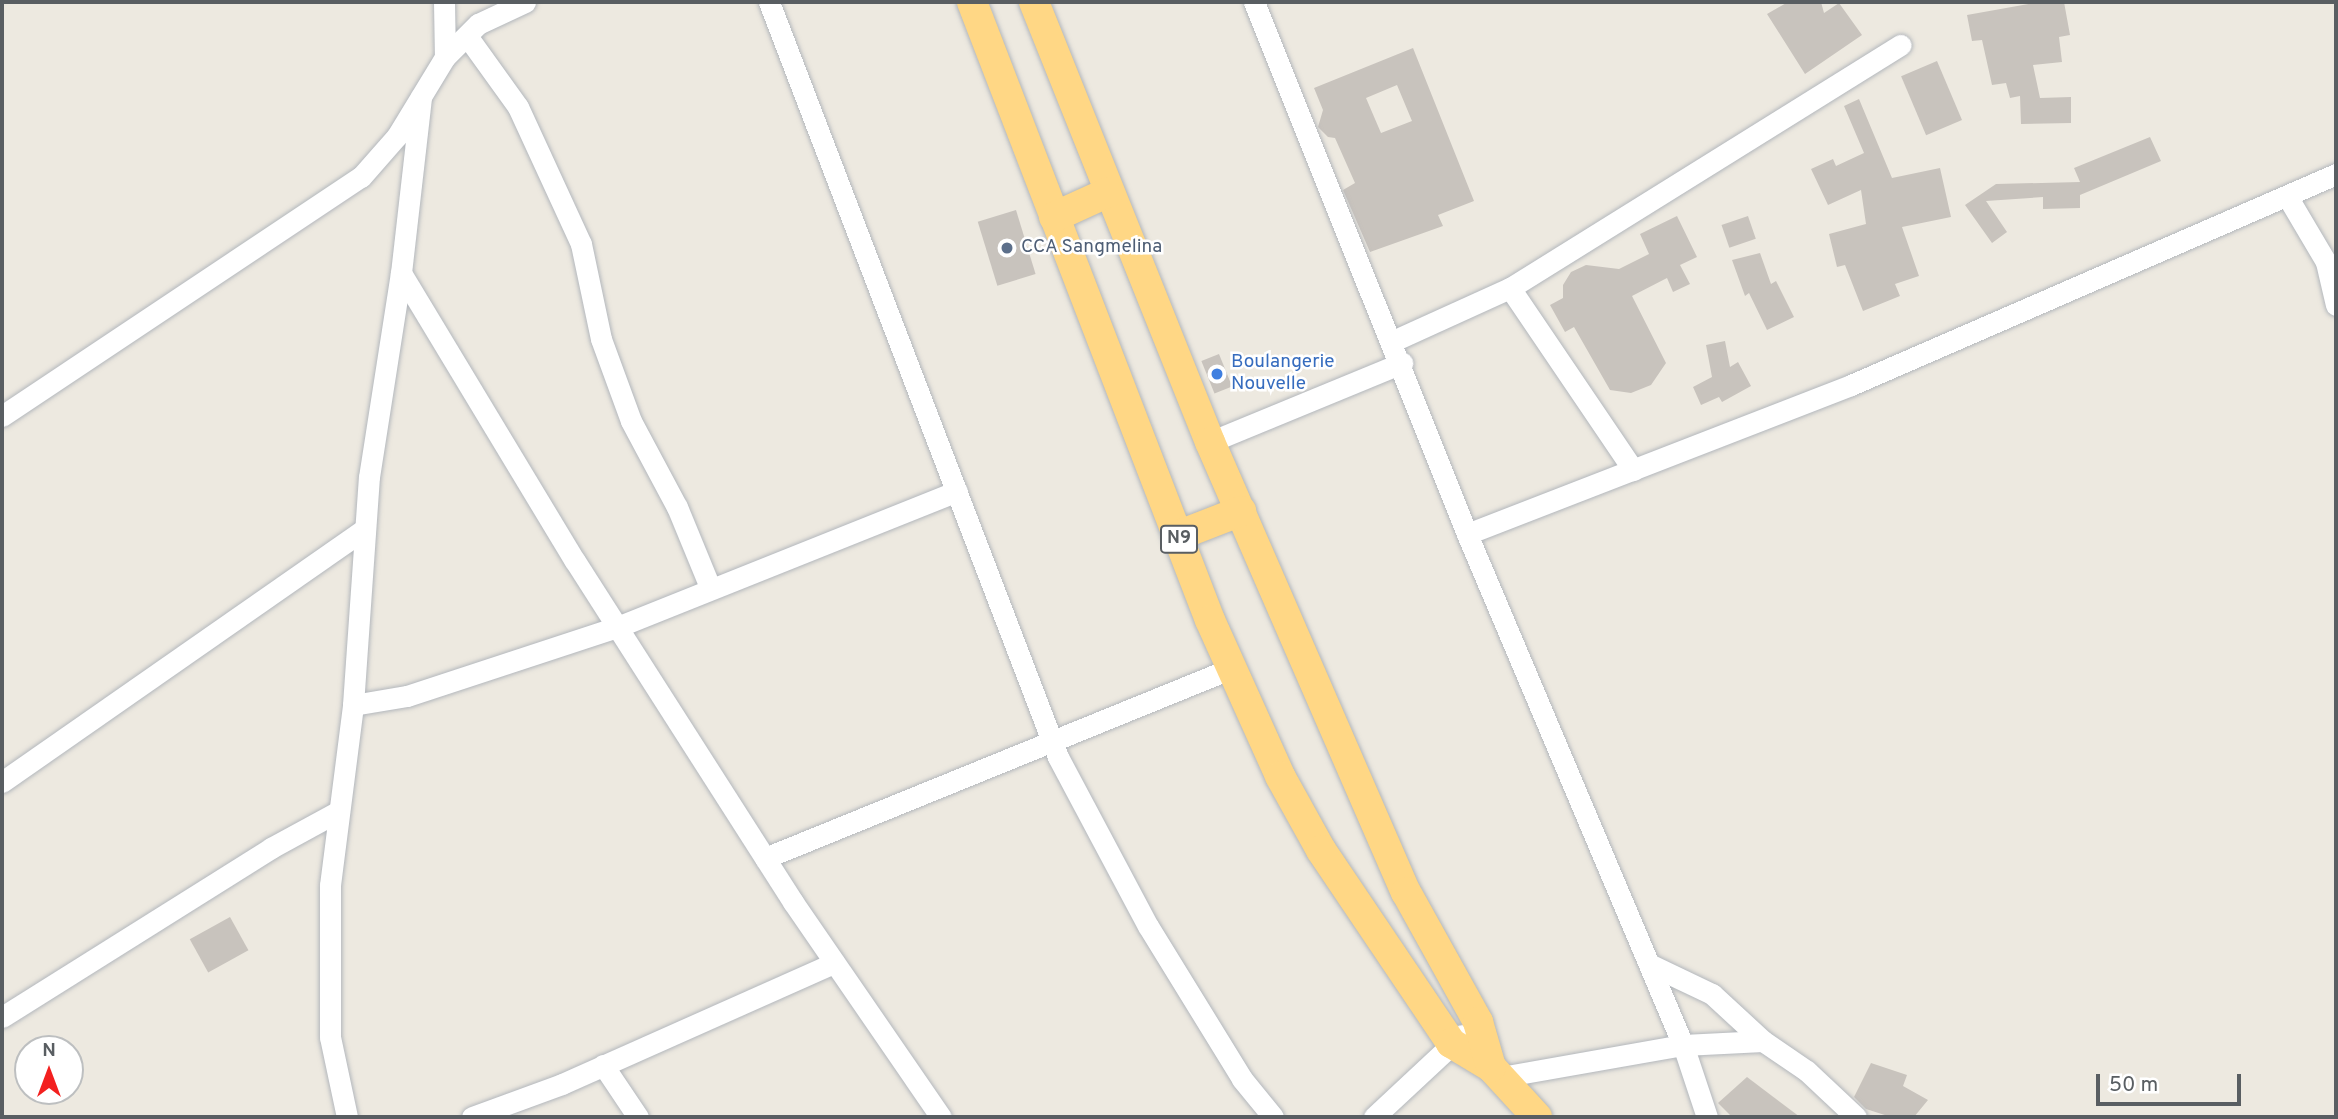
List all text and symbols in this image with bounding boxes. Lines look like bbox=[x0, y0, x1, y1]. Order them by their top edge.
place label: CCA Sangmelina bbox=[1021, 237, 1163, 259]
marker: CCA Sangmelina bbox=[999, 240, 1015, 256]
place label: Boulangerie Nouvelle bbox=[1231, 352, 1334, 396]
marker: Boulangerie Nouvelle bbox=[1209, 366, 1225, 382]
road number: N9 bbox=[1160, 524, 1198, 554]
north arrow bbox=[14, 1035, 84, 1105]
text: N bbox=[42, 1039, 56, 1063]
scale bar bbox=[2100, 1060, 2245, 1104]
text: 50 m bbox=[2109, 1072, 2158, 1099]

